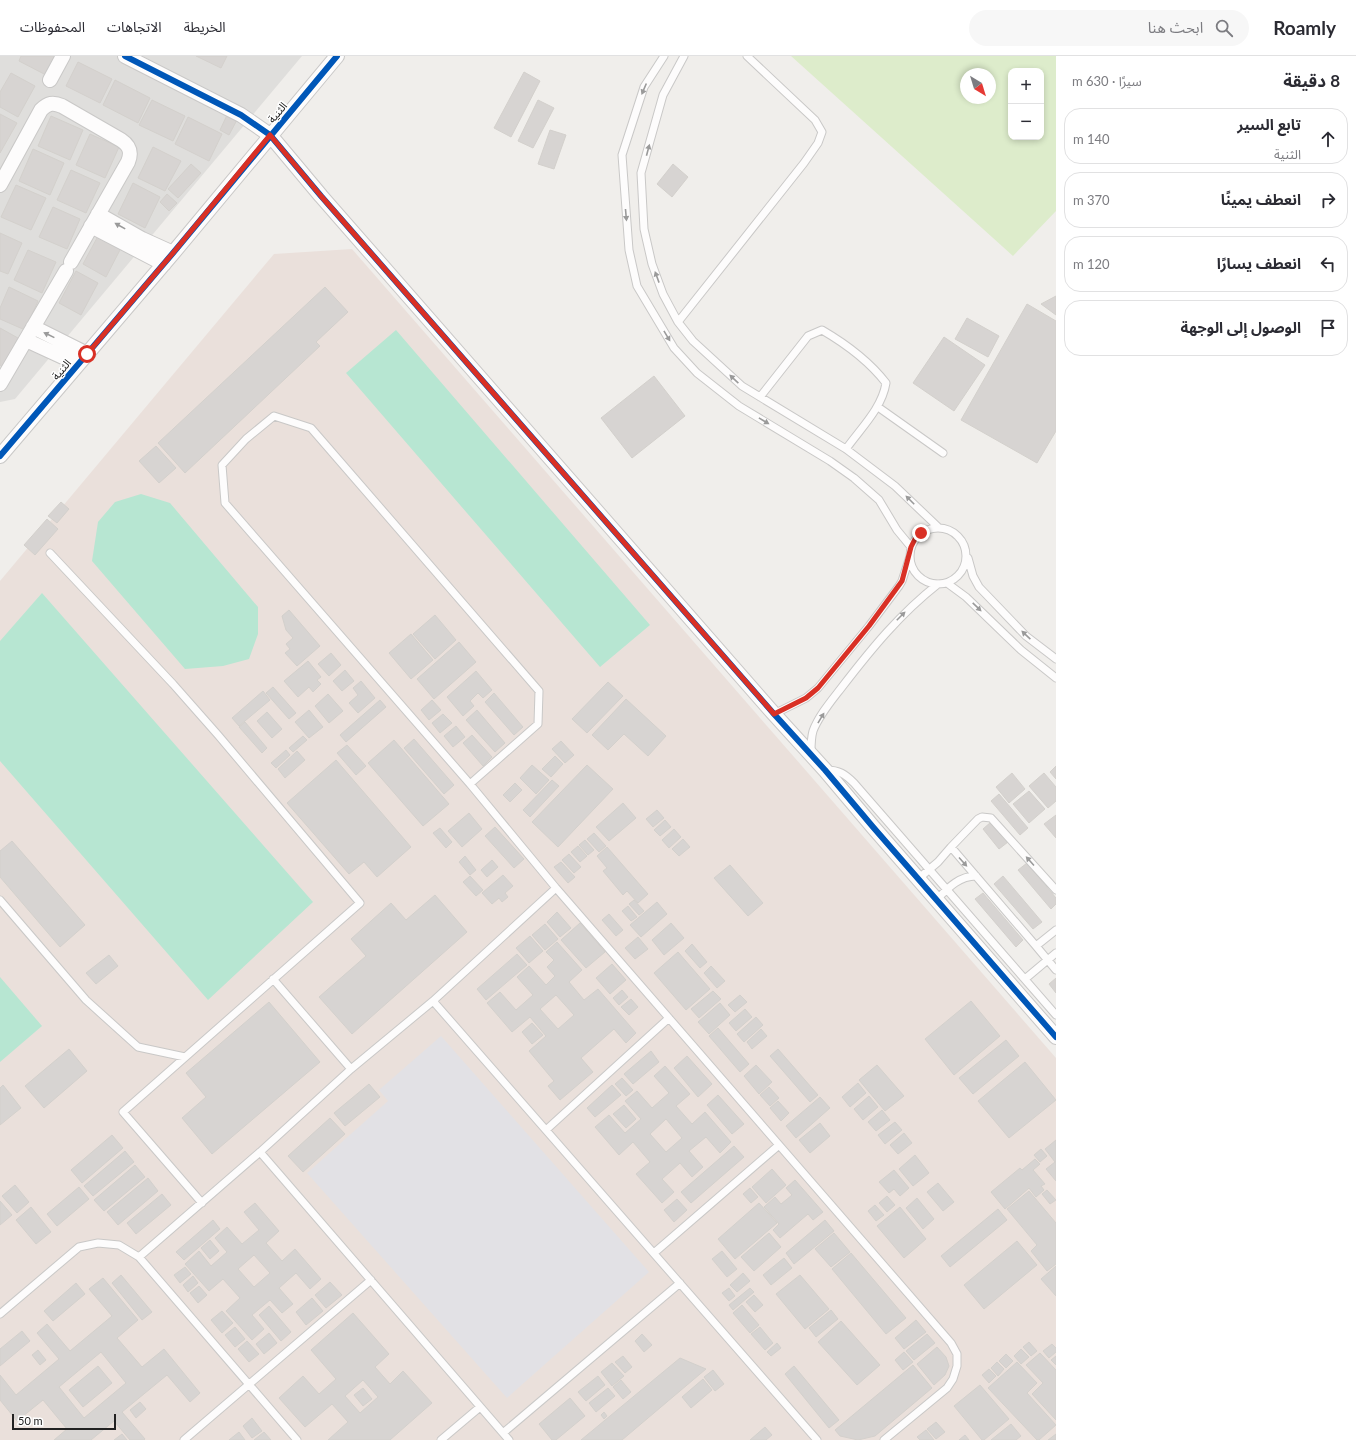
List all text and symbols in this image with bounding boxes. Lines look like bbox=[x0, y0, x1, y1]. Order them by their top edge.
search box bbox=[969, 10, 1249, 46]
text: Roamly bbox=[1273, 16, 1336, 39]
icon: search bbox=[1213, 17, 1235, 39]
text: المحفوظات bbox=[20, 18, 85, 35]
text: الاتجاهات bbox=[107, 18, 162, 35]
text: الخريطة bbox=[184, 18, 226, 35]
text: ابحث هنا bbox=[1148, 18, 1203, 36]
north arrow bbox=[960, 68, 996, 104]
map controls bbox=[1008, 68, 1044, 140]
button: + bbox=[1008, 68, 1044, 104]
text: 8 دقيقة bbox=[1283, 70, 1340, 91]
text: سيرًا · 630 m bbox=[1072, 73, 1142, 89]
one-way arrow bbox=[641, 84, 647, 95]
street label: الثنية bbox=[265, 99, 290, 126]
button: − bbox=[1008, 104, 1044, 140]
text: تابع السير bbox=[1237, 115, 1301, 133]
icon: ahead bbox=[1317, 128, 1339, 150]
text: 140 m bbox=[1073, 131, 1110, 147]
one-way arrow bbox=[645, 143, 651, 155]
text: الثنية bbox=[1274, 146, 1301, 162]
icon: right bbox=[1317, 189, 1339, 211]
text: انعطف يمينًا bbox=[1221, 190, 1301, 208]
text: 370 m bbox=[1073, 192, 1110, 208]
one-way arrow bbox=[623, 209, 630, 221]
one-way arrow bbox=[114, 223, 126, 230]
icon: left bbox=[1317, 253, 1339, 275]
text: انعطف يسارًا bbox=[1217, 254, 1301, 272]
text: 120 m bbox=[1073, 256, 1110, 272]
one-way arrow bbox=[653, 271, 659, 283]
icon: arrive bbox=[1317, 317, 1339, 339]
text: الوصول إلى الوجهة bbox=[1180, 318, 1301, 336]
one-way arrow bbox=[663, 330, 670, 342]
one-way arrow bbox=[44, 332, 55, 338]
route start bbox=[78, 345, 96, 363]
street label: الثنية bbox=[49, 356, 74, 383]
one-way arrow bbox=[729, 374, 739, 384]
one-way arrow bbox=[758, 417, 770, 424]
one-way arrow bbox=[905, 495, 915, 505]
route end bbox=[912, 524, 930, 542]
one-way arrow bbox=[972, 603, 982, 612]
one-way arrow bbox=[896, 611, 906, 621]
one-way arrow bbox=[1021, 630, 1031, 640]
one-way arrow bbox=[817, 712, 824, 724]
one-way arrow bbox=[1026, 856, 1035, 865]
one-way arrow bbox=[959, 857, 968, 867]
scale bar bbox=[12, 1412, 116, 1431]
text: 50 m bbox=[18, 1414, 43, 1427]

